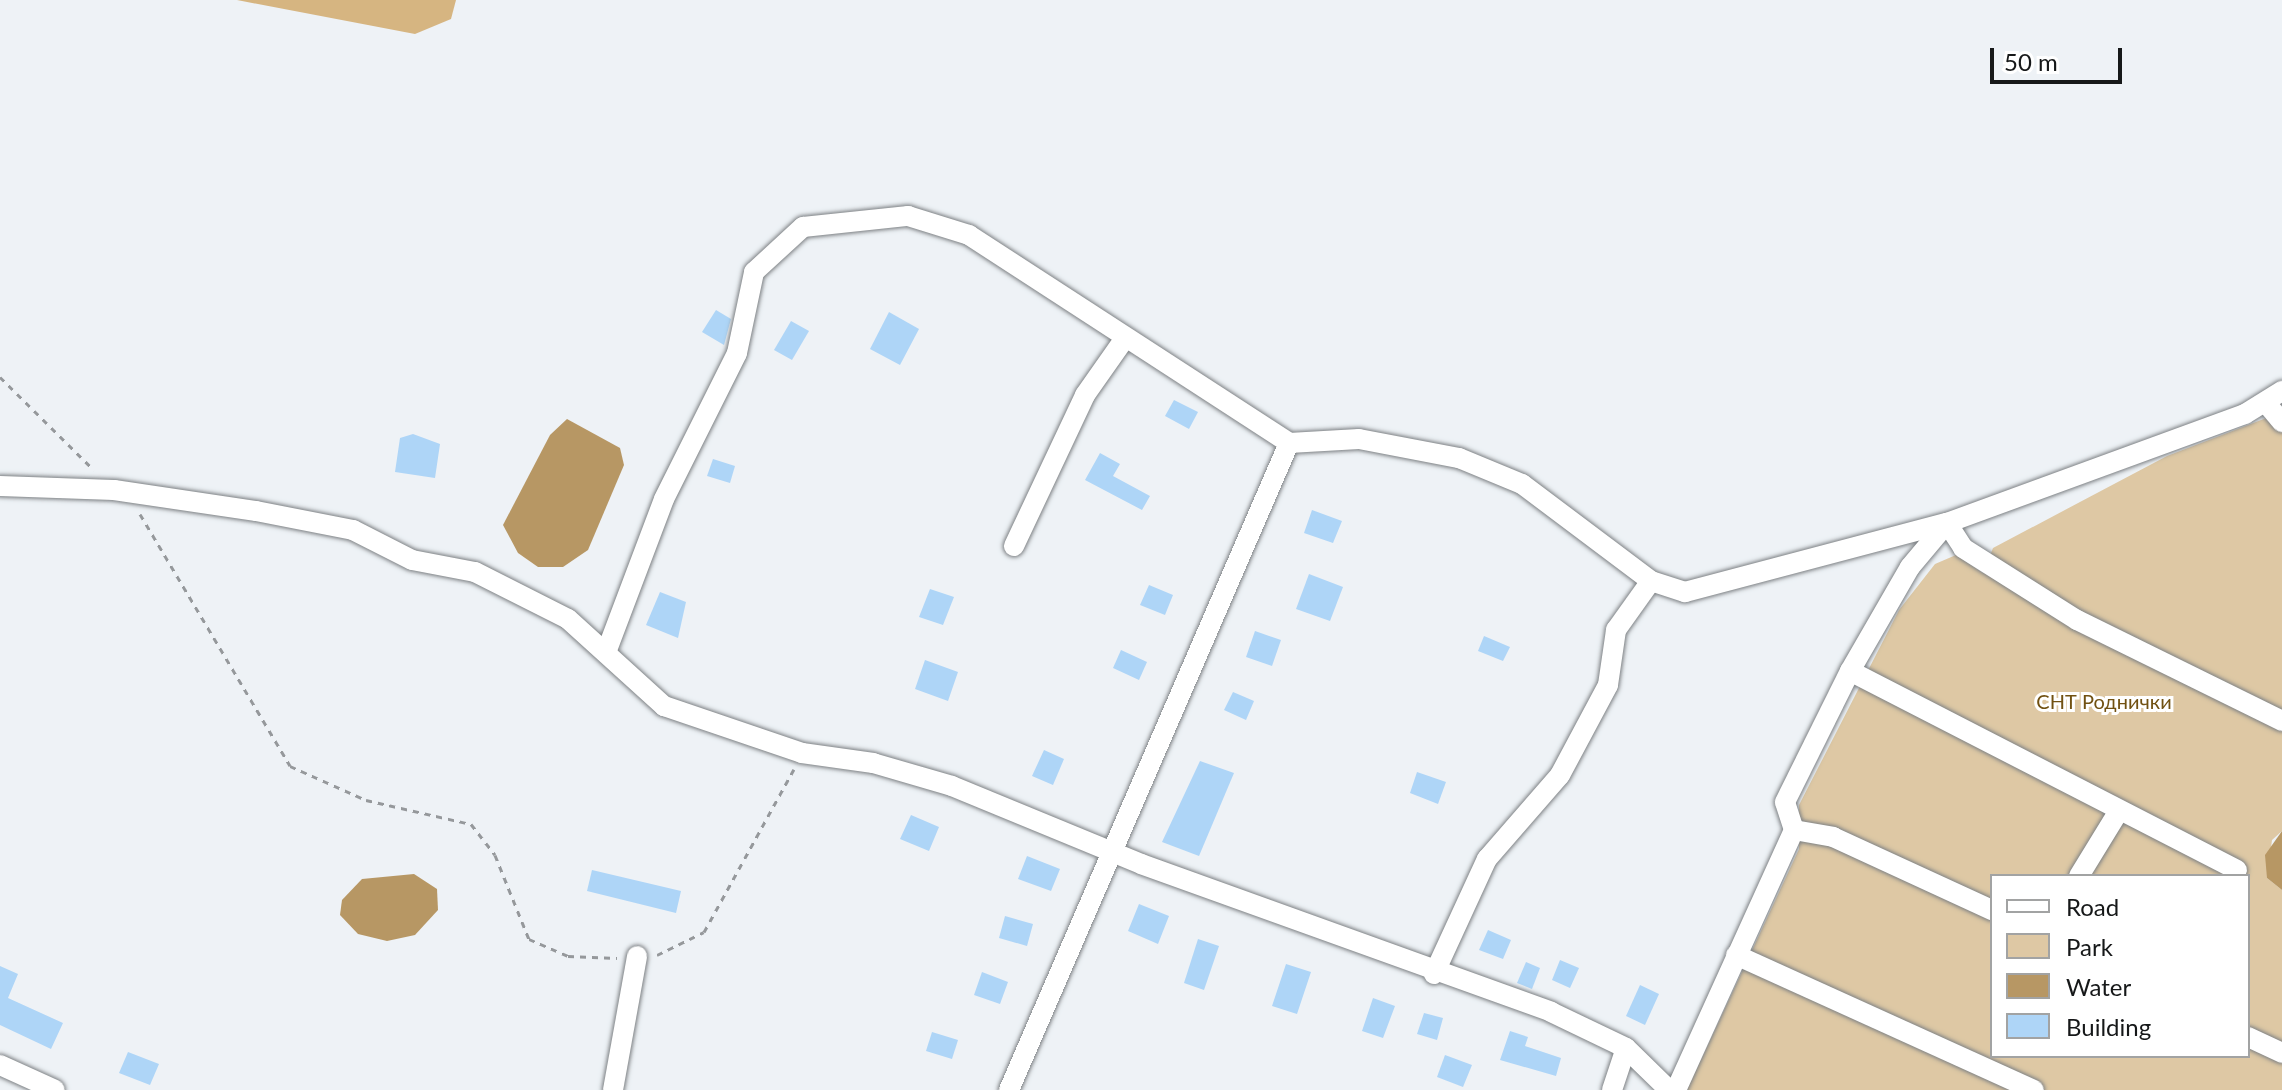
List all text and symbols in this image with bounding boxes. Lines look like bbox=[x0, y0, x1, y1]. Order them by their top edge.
scale bar bbox=[1994, 32, 2126, 82]
text: 50 m bbox=[2004, 47, 2058, 76]
park label: СНТ Роднички bbox=[2036, 689, 2172, 713]
legend bbox=[1990, 874, 2250, 1058]
text: Road bbox=[2066, 892, 2119, 921]
text: Park bbox=[2066, 932, 2113, 961]
text: Water bbox=[2066, 972, 2131, 1001]
text: Building bbox=[2066, 1012, 2151, 1041]

